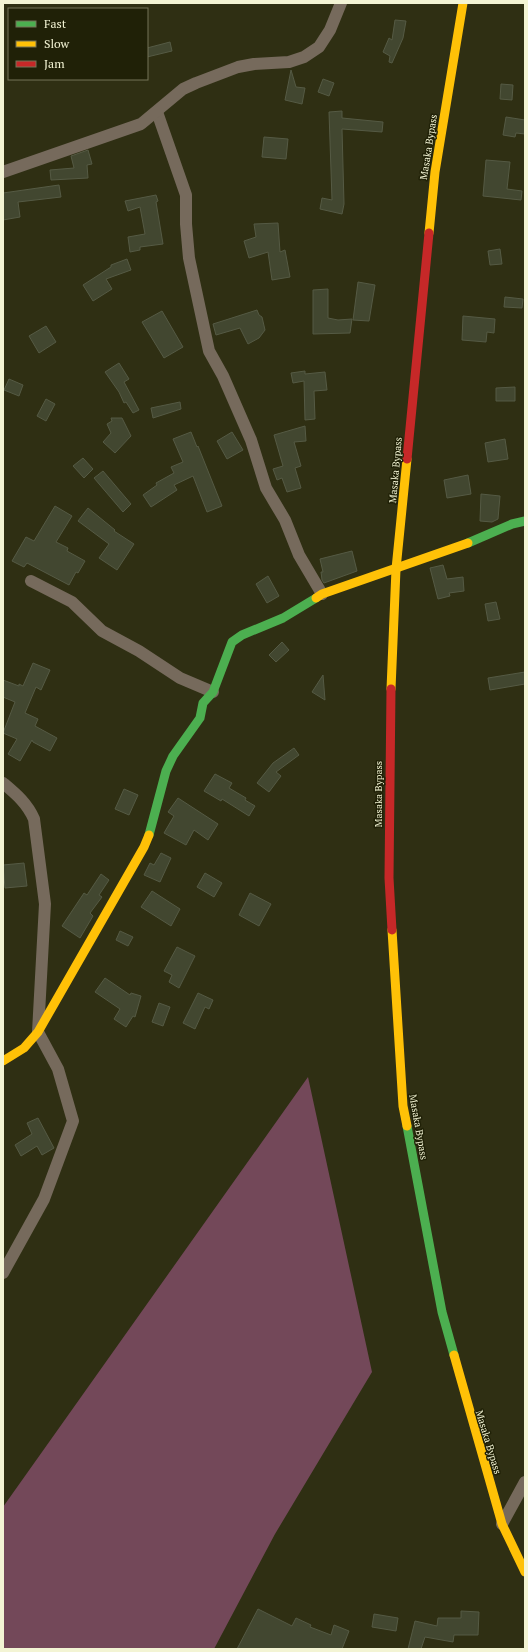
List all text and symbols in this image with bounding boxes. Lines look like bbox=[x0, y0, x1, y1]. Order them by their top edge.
legend bbox=[8, 8, 148, 80]
text: Fast bbox=[44, 16, 67, 31]
text: Slow bbox=[44, 36, 70, 51]
text: Jam bbox=[44, 56, 65, 71]
street label: Masaka Bypass bbox=[417, 113, 440, 181]
street label: Masaka Bypass bbox=[386, 436, 405, 504]
street label: Masaka Bypass bbox=[372, 761, 385, 827]
street label: Masaka Bypass bbox=[406, 1093, 431, 1161]
street label: Masaka Bypass bbox=[473, 1409, 504, 1476]

